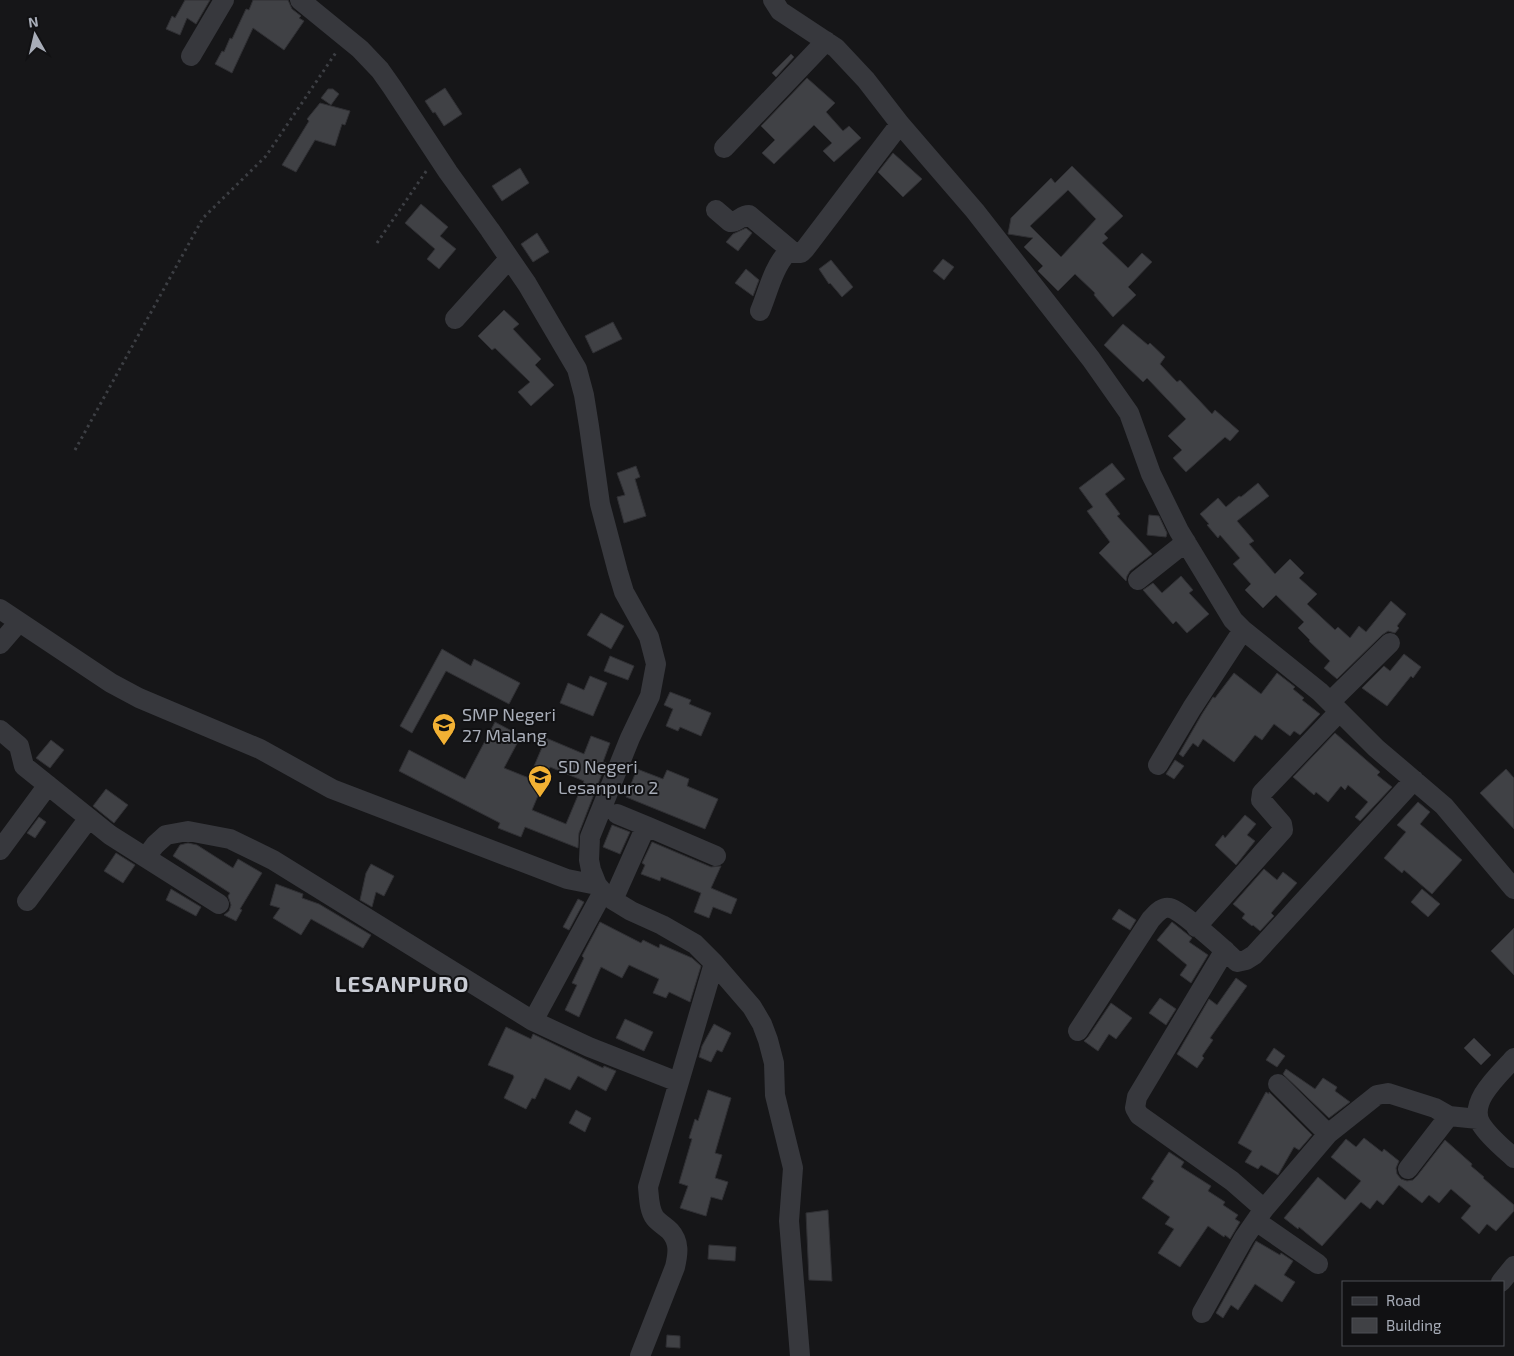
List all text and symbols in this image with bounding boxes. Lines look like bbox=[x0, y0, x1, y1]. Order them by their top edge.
north arrow bbox=[10, 10, 60, 60]
text: N bbox=[27, 13, 39, 31]
place label: SMP Negeri 27 Malang bbox=[462, 703, 556, 746]
school or university icon: SMP Negeri 27 Malang bbox=[431, 712, 457, 746]
place label: SD Negeri Lesanpuro 2 bbox=[558, 755, 658, 798]
school or university icon: SD Negeri Lesanpuro 2 bbox=[527, 764, 553, 798]
district label: LESANPURO bbox=[335, 970, 469, 996]
legend bbox=[1342, 1281, 1504, 1346]
text: Road bbox=[1386, 1291, 1421, 1309]
text: Building bbox=[1386, 1316, 1442, 1334]

